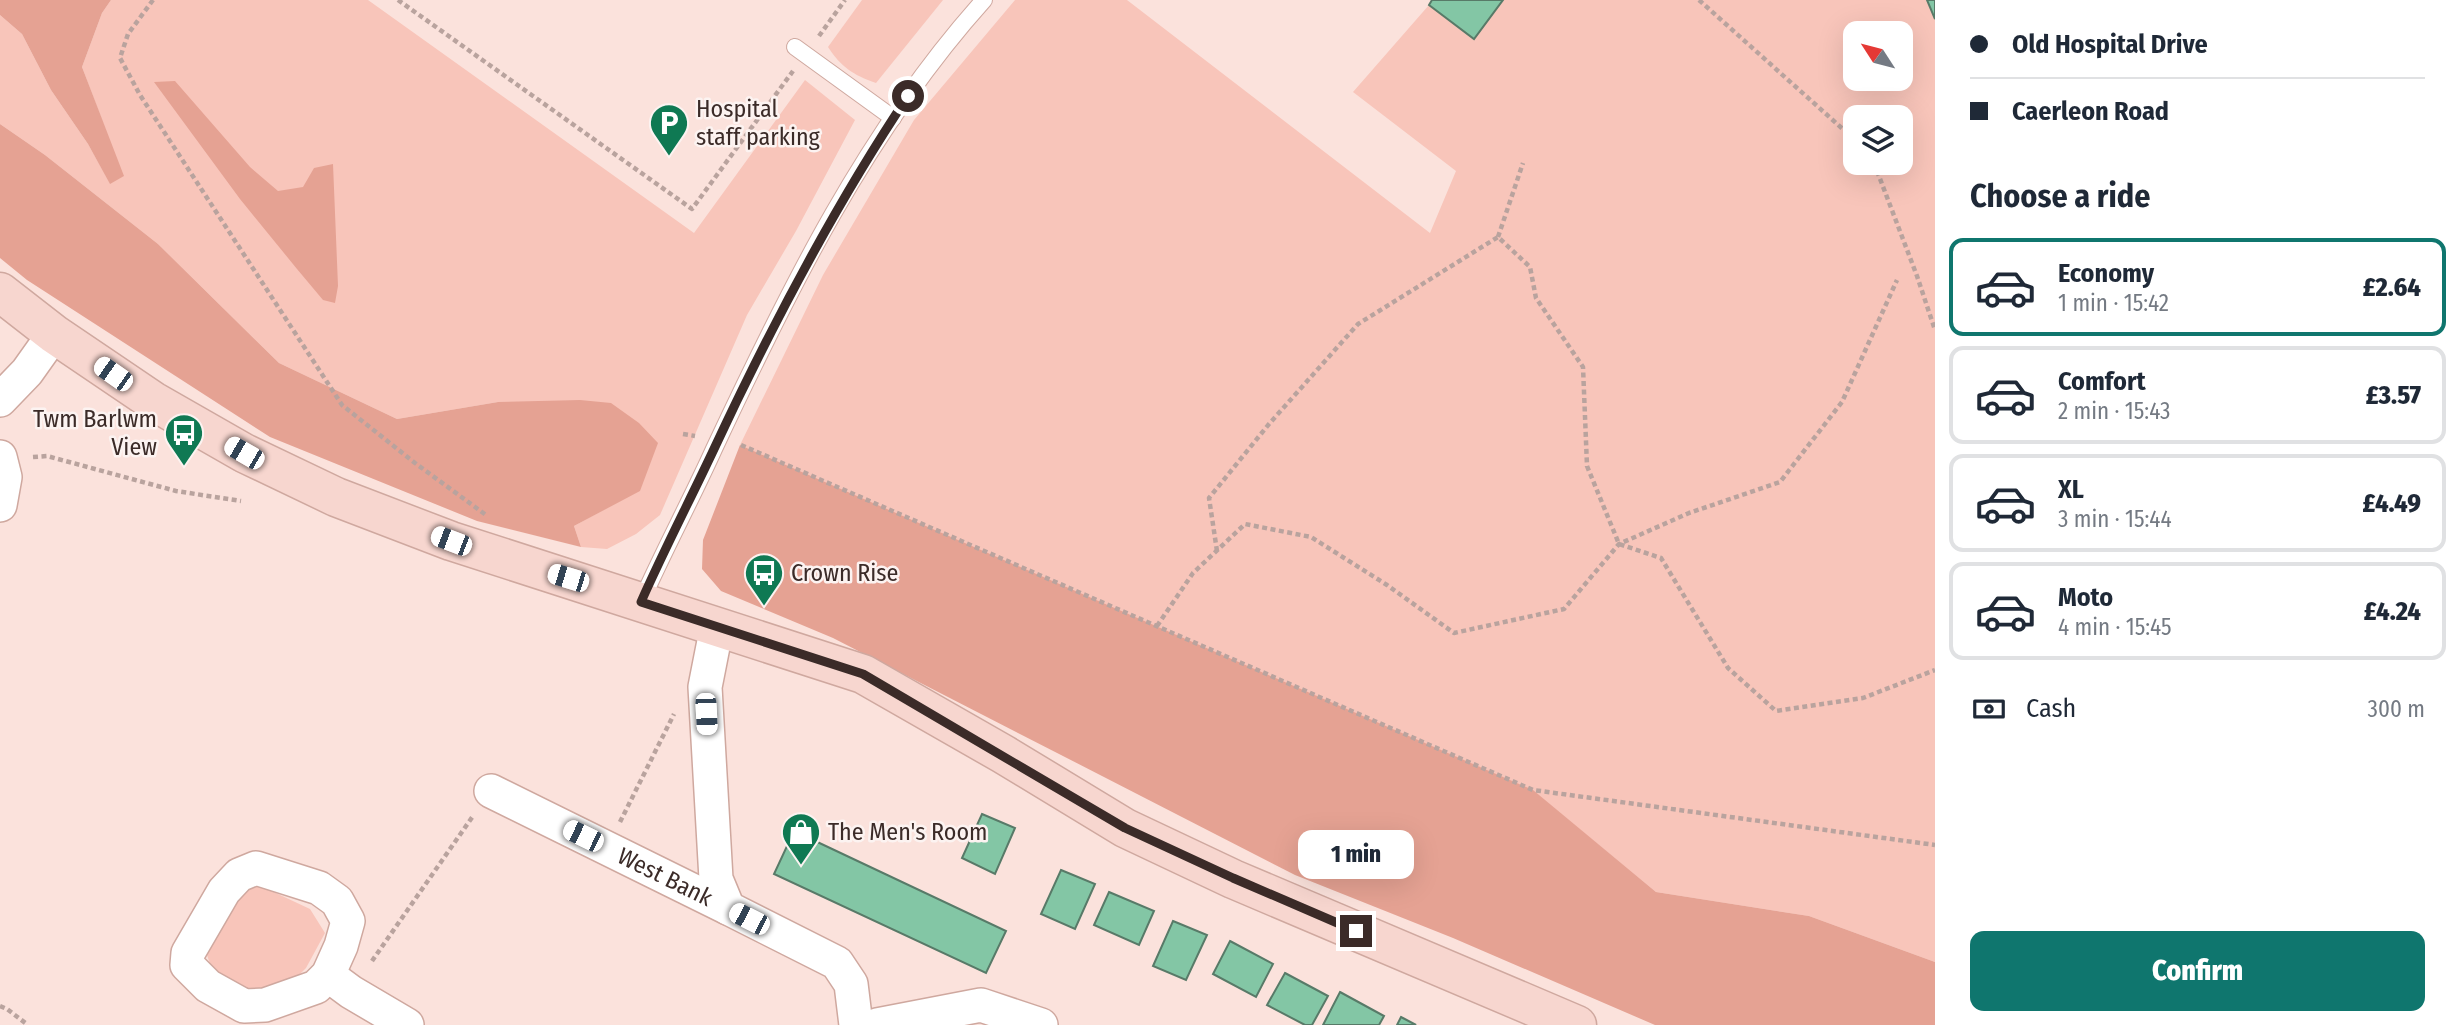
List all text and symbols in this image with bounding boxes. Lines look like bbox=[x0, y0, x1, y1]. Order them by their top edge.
north arrow bbox=[1843, 21, 1913, 91]
map controls bbox=[1843, 21, 1913, 175]
text: Old Hospital Drive bbox=[2012, 29, 2208, 60]
route start bbox=[892, 80, 924, 112]
place label: Hospital staff parking bbox=[696, 95, 821, 151]
text: Caerleon Road bbox=[2012, 96, 2169, 127]
parking icon: Hospital staff parking bbox=[648, 102, 690, 157]
button: layers bbox=[1843, 105, 1913, 175]
text: Choose a ride bbox=[1970, 177, 2151, 215]
icon: car bbox=[1974, 256, 2037, 319]
text: Economy bbox=[2058, 258, 2154, 289]
text: £2.64 bbox=[2363, 272, 2421, 303]
text: 1 min · 15:42 bbox=[2058, 289, 2169, 317]
car bbox=[90, 353, 137, 395]
icon: car bbox=[1974, 364, 2037, 427]
text: Comfort bbox=[2058, 366, 2146, 397]
text: £3.57 bbox=[2366, 380, 2421, 411]
text: 2 min · 15:43 bbox=[2058, 397, 2170, 425]
place label: Twm Barlwm View bbox=[33, 405, 157, 461]
bus stop icon: Twm Barlwm View bbox=[163, 412, 205, 467]
car bbox=[221, 433, 268, 473]
icon: car bbox=[1974, 472, 2037, 535]
text: XL bbox=[2058, 474, 2084, 505]
text: £4.49 bbox=[2363, 488, 2421, 519]
text: 3 min · 15:44 bbox=[2058, 505, 2172, 533]
car bbox=[428, 524, 475, 558]
bus stop icon: Crown Rise bbox=[743, 552, 785, 607]
place label: Crown Rise bbox=[791, 559, 898, 587]
car bbox=[545, 562, 592, 594]
icon: car bbox=[1974, 580, 2037, 643]
text: Moto bbox=[2058, 582, 2113, 613]
text: £4.24 bbox=[2364, 596, 2421, 627]
text: 4 min · 15:45 bbox=[2058, 613, 2172, 641]
icon: cash bbox=[1970, 690, 2008, 728]
car bbox=[695, 692, 718, 736]
text: Cash bbox=[2026, 693, 2076, 724]
text: 300 m bbox=[2368, 695, 2425, 723]
shop icon: The Men's Room bbox=[780, 811, 822, 866]
car bbox=[560, 817, 607, 855]
place label: The Men's Room bbox=[828, 818, 988, 846]
callout: 1 min bbox=[1298, 830, 1414, 878]
text: 1 min bbox=[1331, 840, 1381, 868]
street label: West Bank bbox=[613, 842, 718, 912]
car bbox=[726, 900, 773, 938]
route end bbox=[1340, 915, 1372, 947]
button: Confirm bbox=[1970, 931, 2425, 1011]

